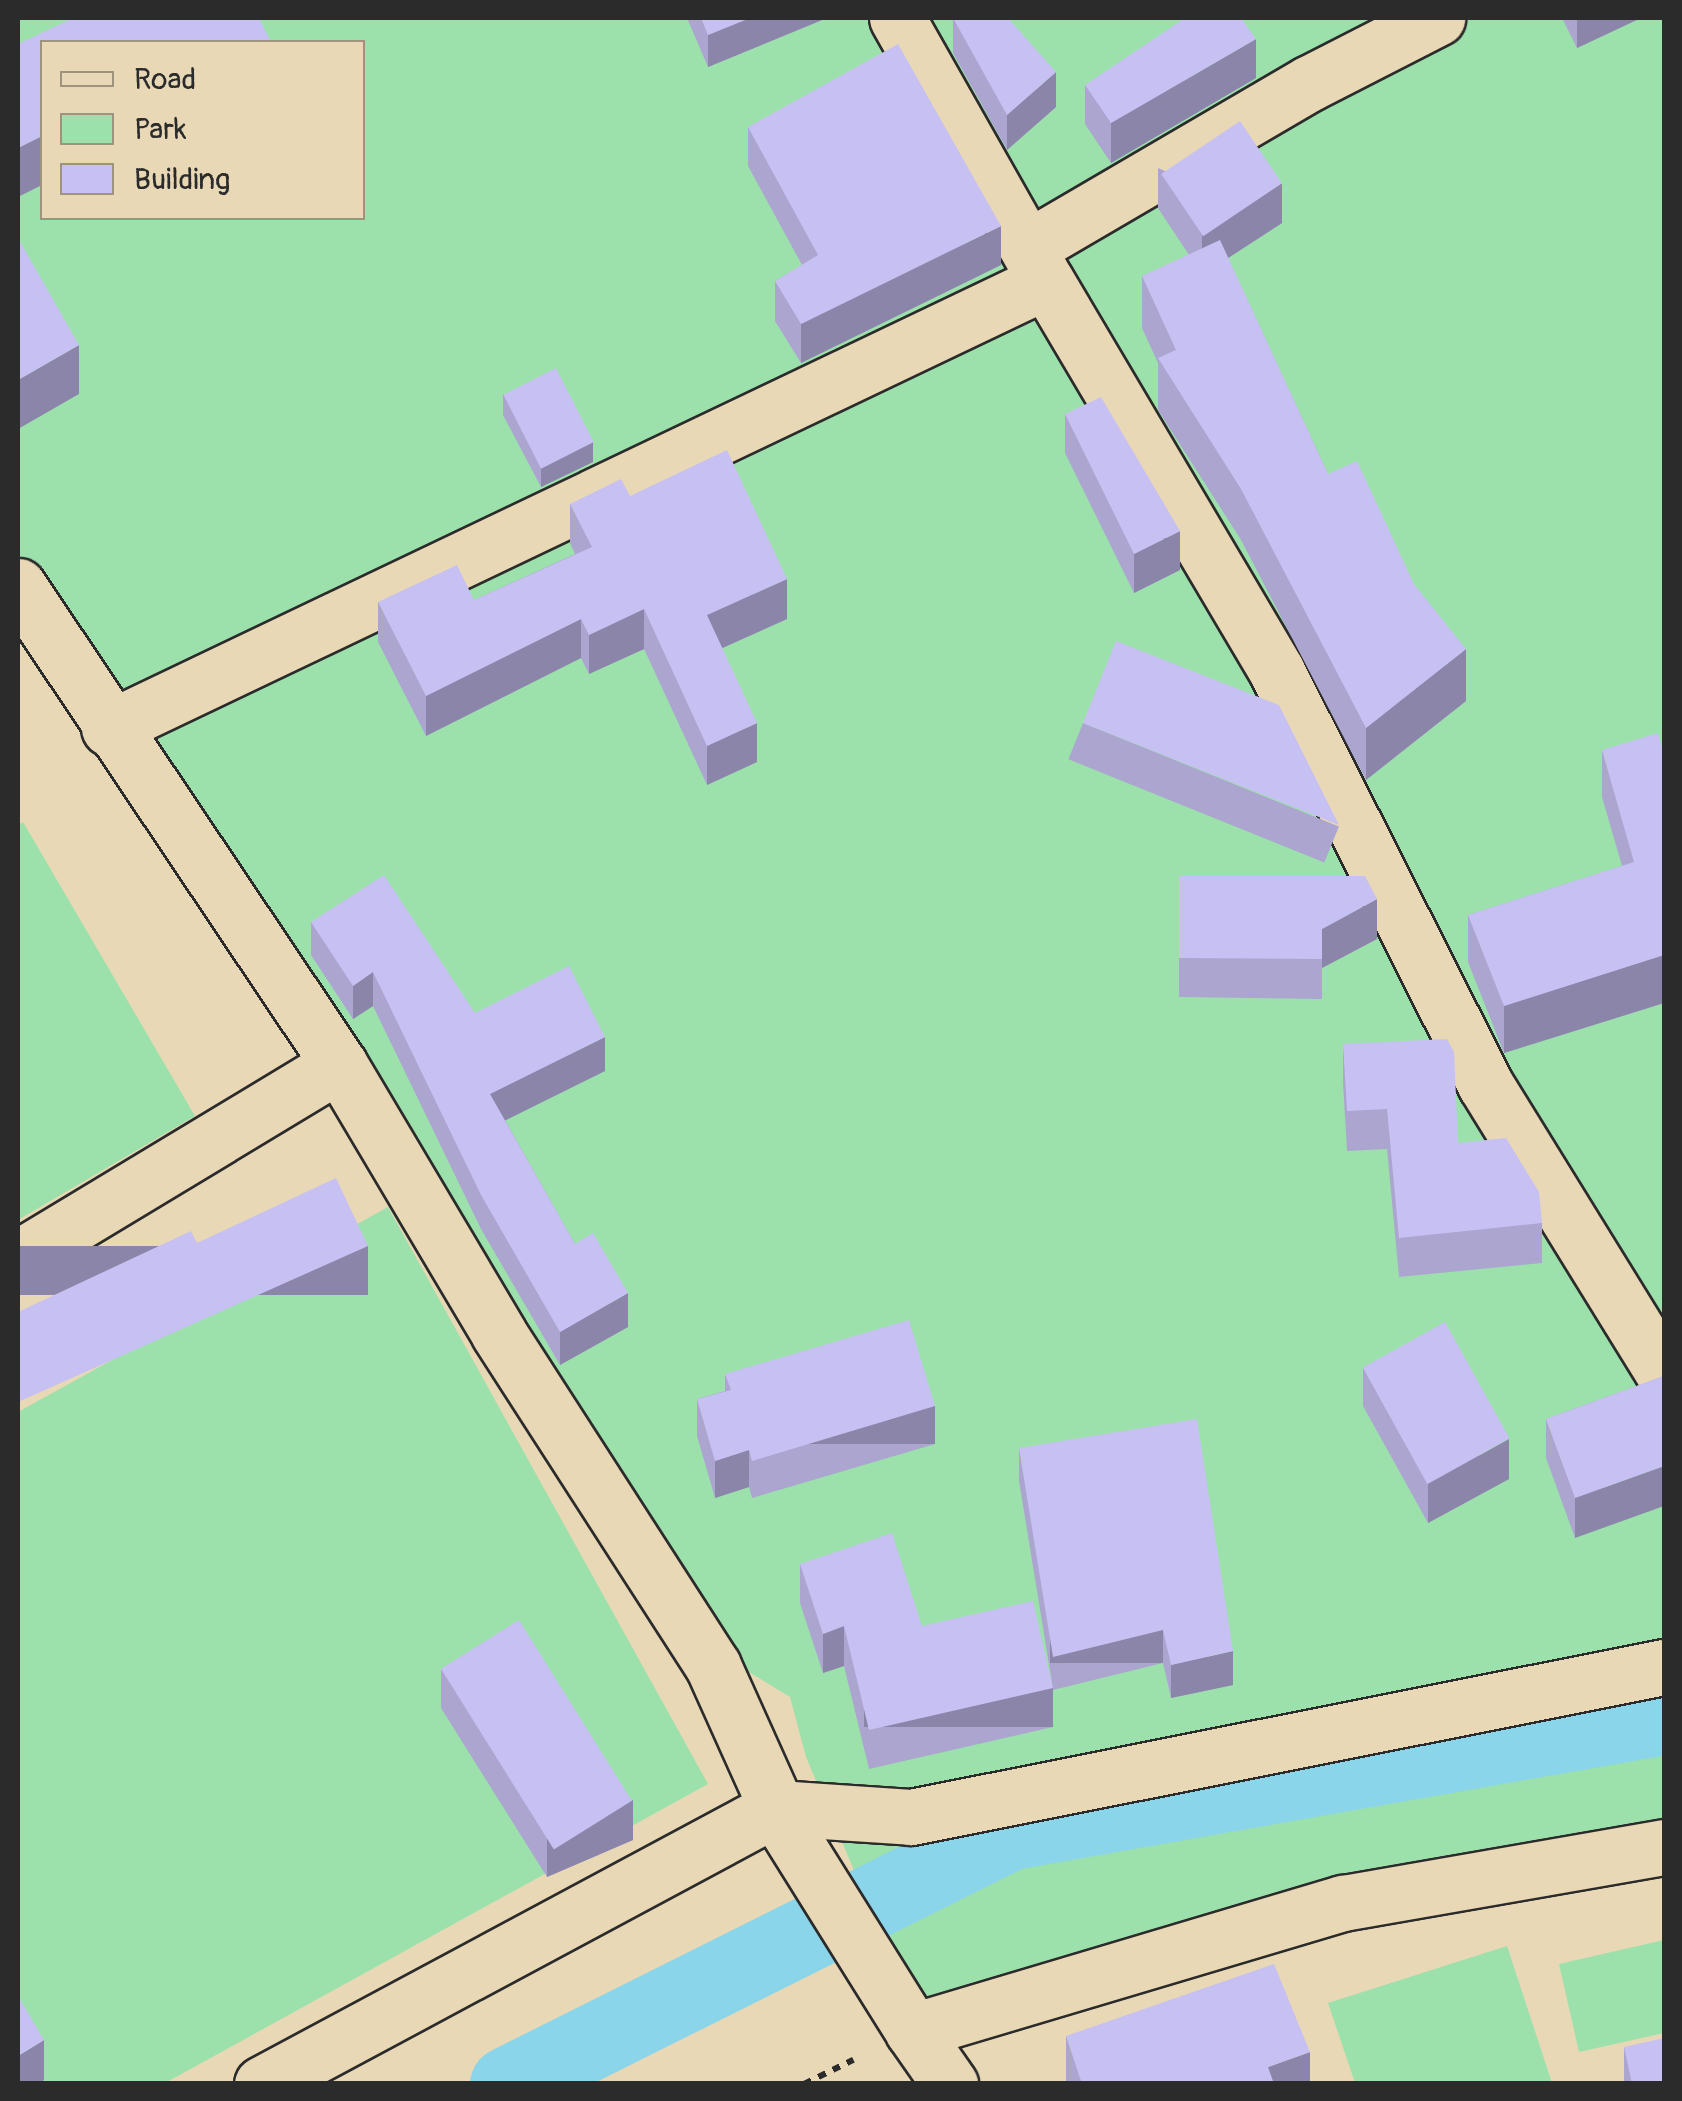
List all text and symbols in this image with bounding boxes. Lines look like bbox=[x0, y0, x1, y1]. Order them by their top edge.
legend bbox=[40, 40, 365, 220]
text: Road bbox=[134, 61, 196, 98]
text: Park bbox=[134, 111, 187, 148]
text: Building bbox=[134, 161, 230, 198]

